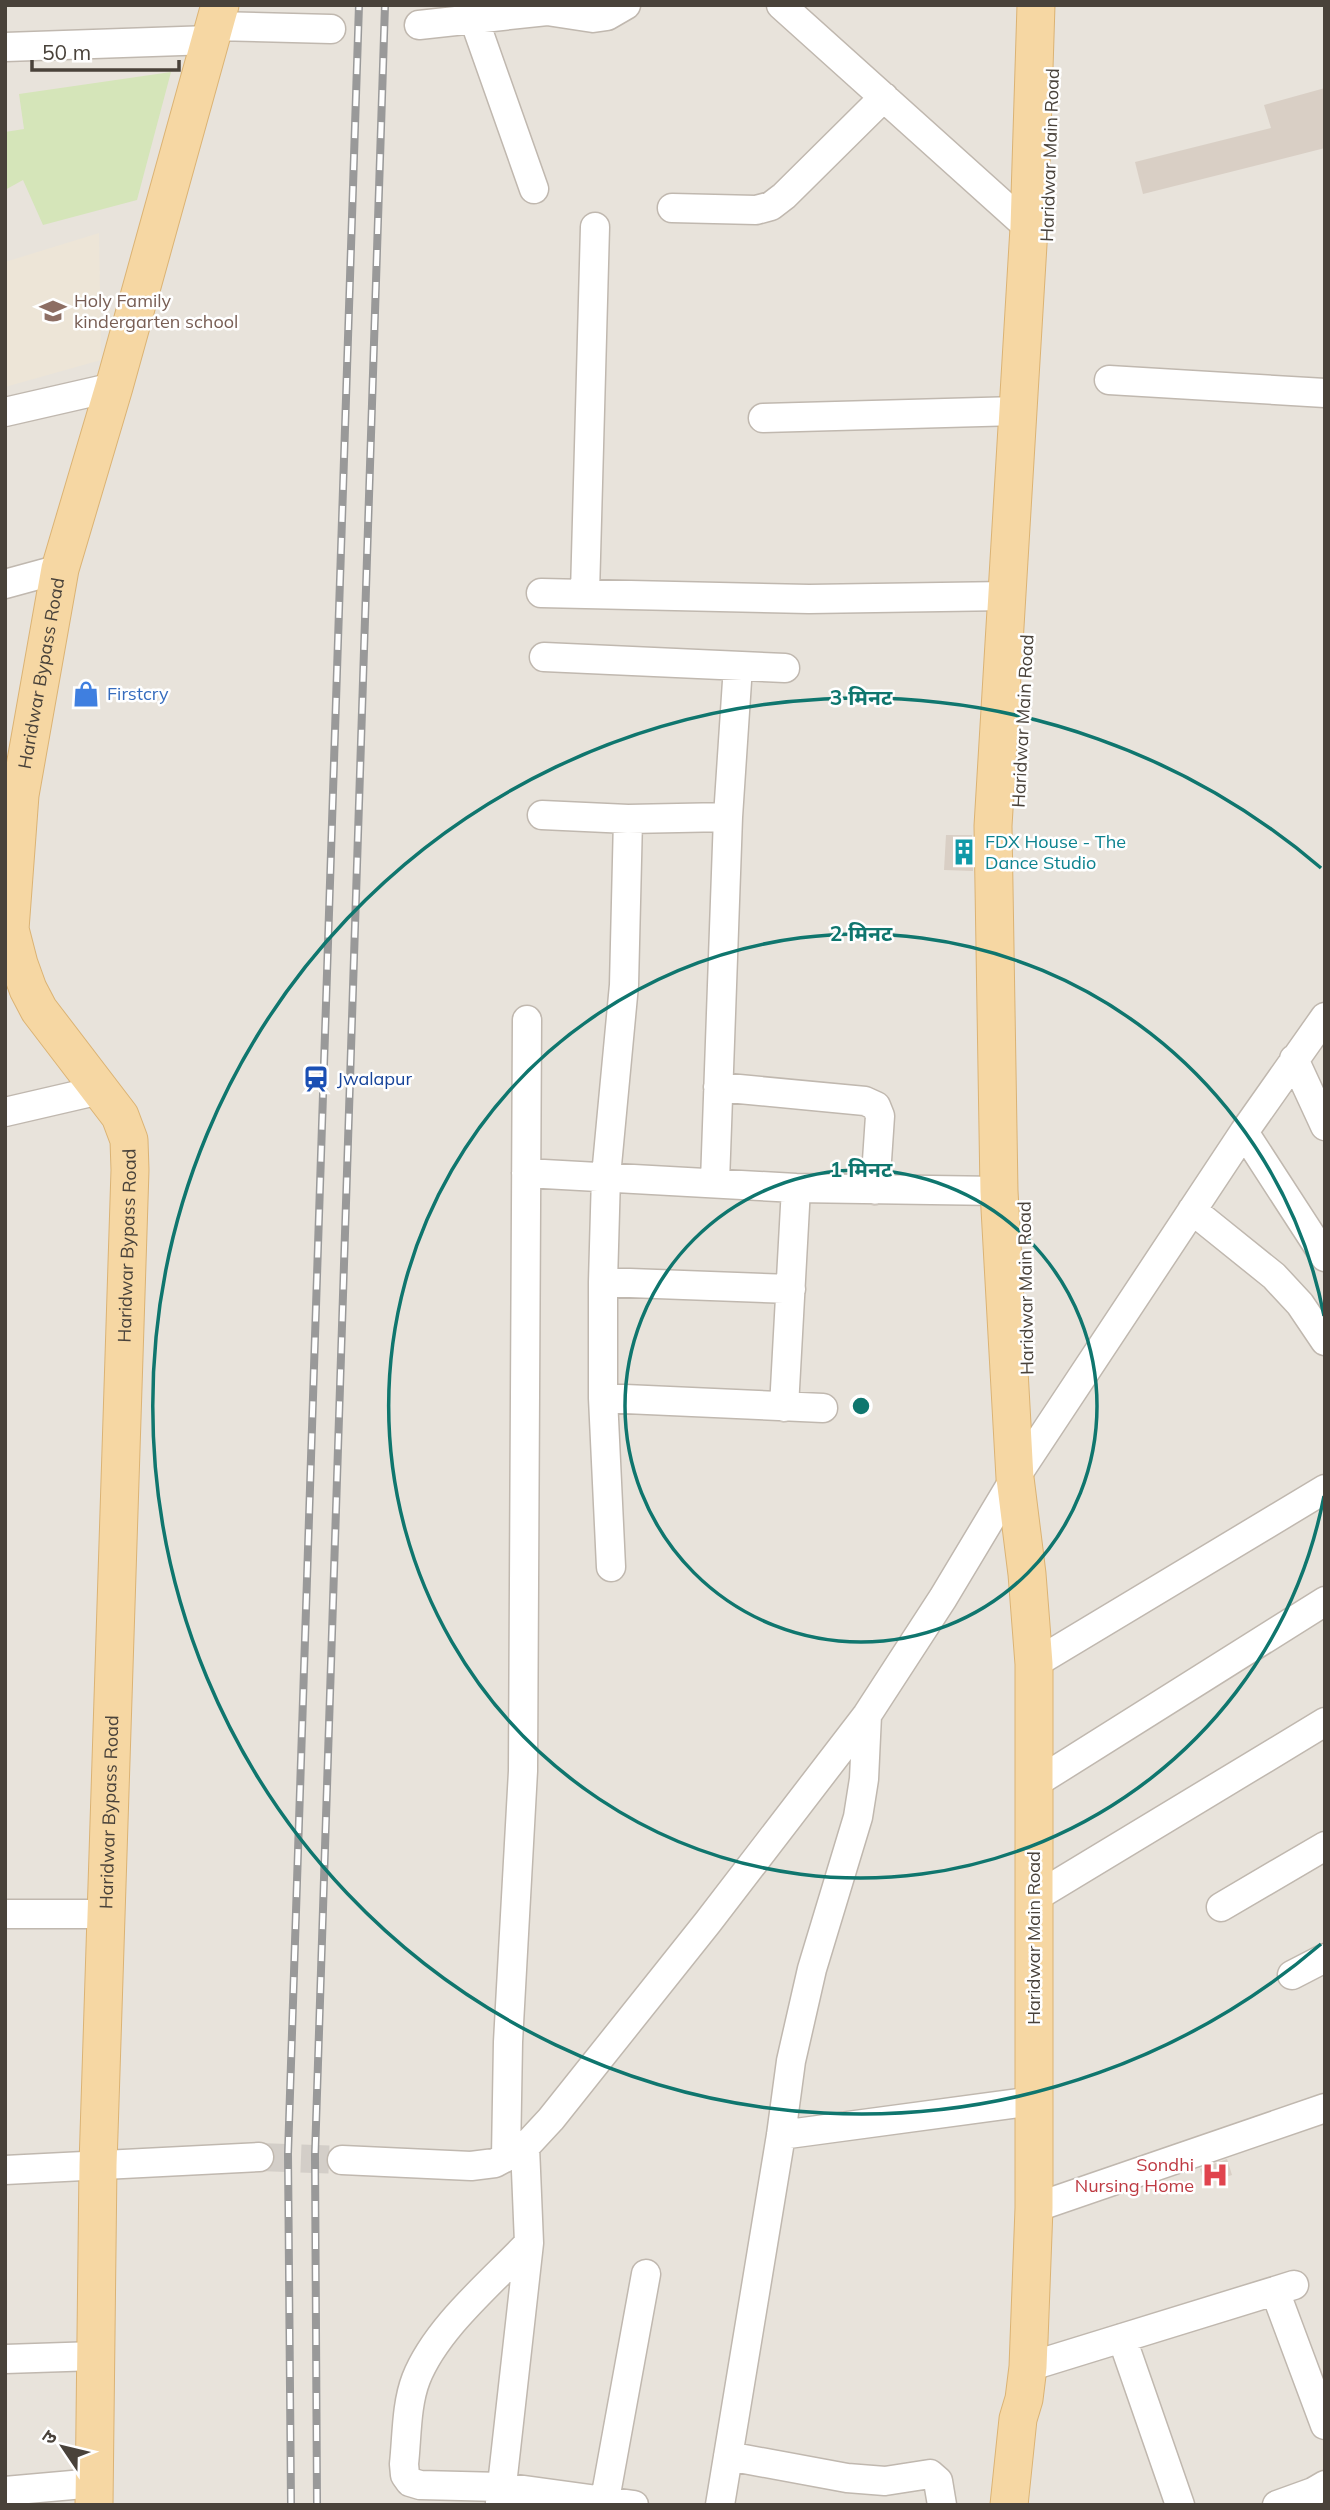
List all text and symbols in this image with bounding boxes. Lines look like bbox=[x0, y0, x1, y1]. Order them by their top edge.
scale bar bbox=[32, 28, 178, 72]
text: 50 m bbox=[42, 39, 91, 65]
street label: Haridwar Main Road bbox=[1035, 68, 1064, 242]
place label: Holy Family kindergarten school bbox=[74, 289, 238, 333]
school or university icon: Holy Family kindergarten school bbox=[38, 296, 68, 326]
street label: Haridwar Bypass Road bbox=[13, 576, 69, 771]
street label: Haridwar Main Road bbox=[1006, 634, 1039, 808]
shop icon: Firstcry bbox=[71, 679, 101, 709]
place label: Firstcry bbox=[107, 682, 169, 705]
text: 3 मिनट bbox=[830, 684, 893, 710]
place label: FDX House - The Dance Studio bbox=[985, 830, 1126, 874]
building icon: FDX House - The Dance Studio bbox=[949, 837, 979, 867]
text: 2 मिनट bbox=[830, 920, 893, 946]
station icon: Jwalapur bbox=[301, 1064, 331, 1094]
place label: Jwalapur bbox=[337, 1067, 412, 1090]
street label: Haridwar Bypass Road bbox=[112, 1148, 141, 1343]
text: 1 मिनट bbox=[830, 1156, 893, 1182]
street label: Haridwar Main Road bbox=[1012, 1201, 1039, 1375]
centre of rings bbox=[849, 1394, 873, 1418]
street label: Haridwar Bypass Road bbox=[94, 1715, 123, 1910]
street label: Haridwar Main Road bbox=[1022, 1851, 1045, 2025]
place label: Sondhi Nursing Home bbox=[1075, 2153, 1194, 2197]
hospital icon: Sondhi Nursing Home bbox=[1200, 2160, 1230, 2190]
north arrow bbox=[28, 2412, 98, 2482]
text: उ bbox=[36, 2425, 63, 2449]

